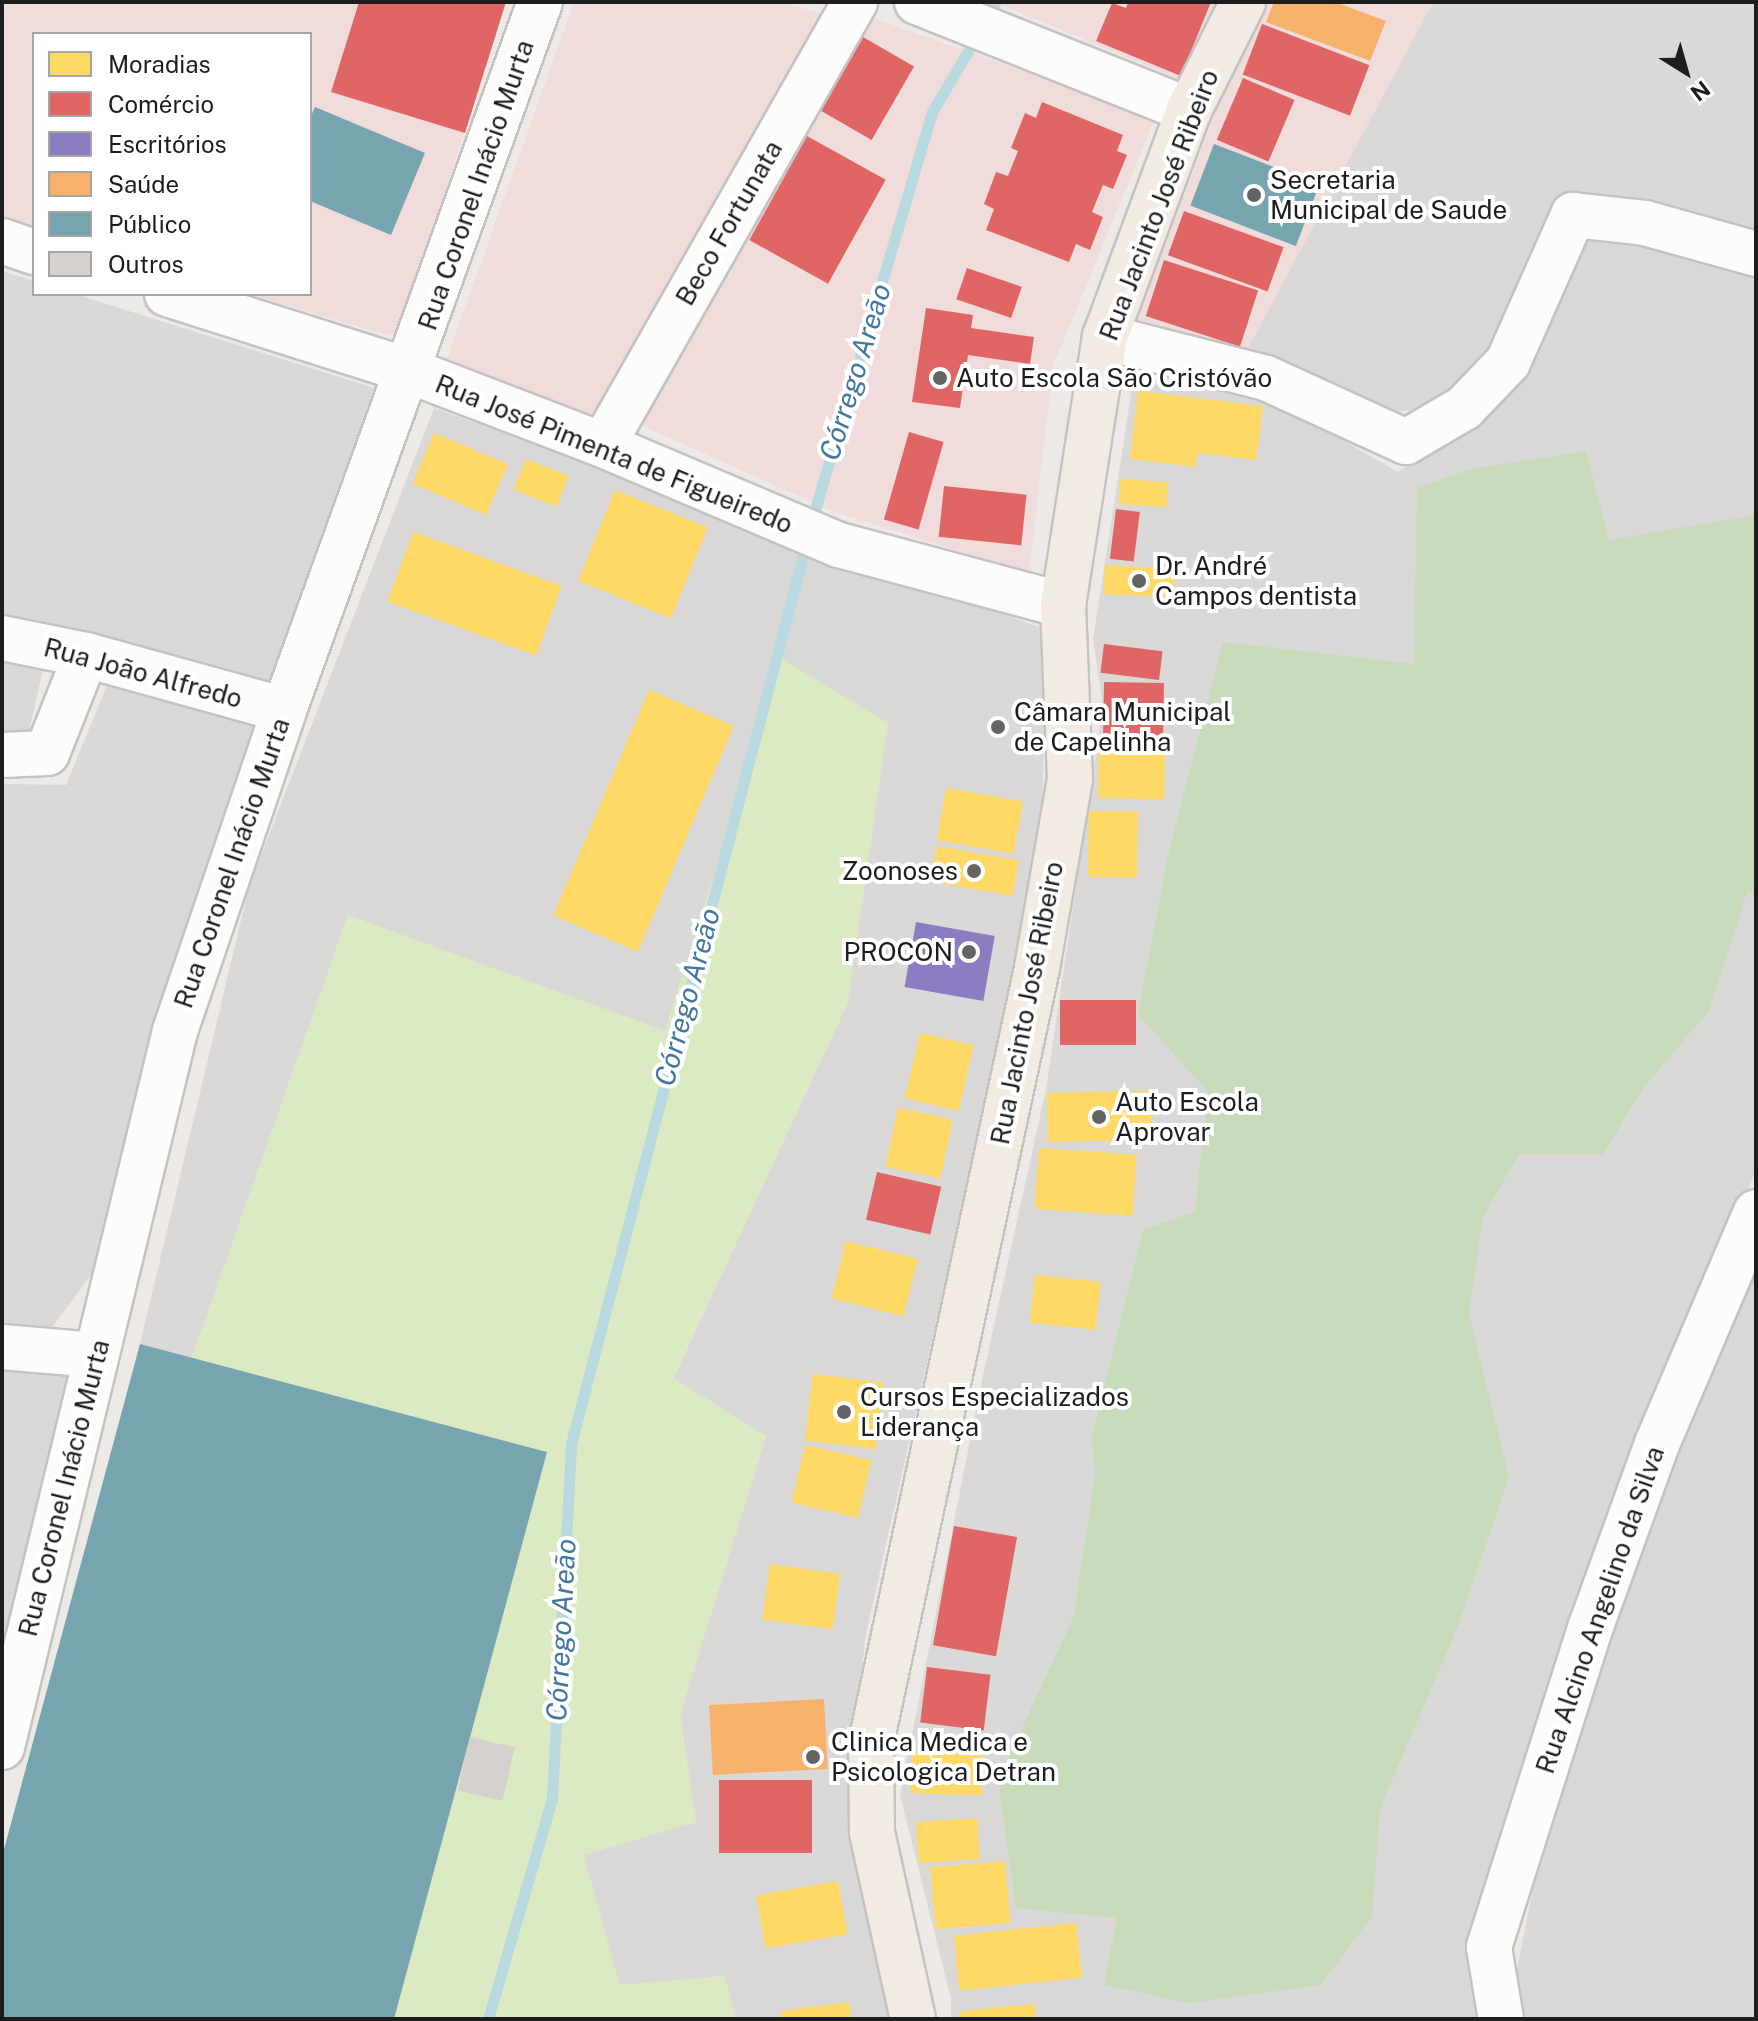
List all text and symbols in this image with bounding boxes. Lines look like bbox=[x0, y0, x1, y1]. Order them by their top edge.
legend bbox=[32, 32, 312, 296]
north arrow bbox=[1646, 32, 1726, 112]
street label: Rua Coronel Inácio Murta bbox=[412, 36, 540, 334]
text: Moradias bbox=[108, 50, 211, 78]
street label: Rua Jacinto José Ribeiro bbox=[1093, 65, 1225, 345]
text: N bbox=[1686, 76, 1715, 107]
text: Comércio bbox=[108, 90, 214, 118]
text: Escritórios bbox=[108, 130, 227, 158]
street label: Beco Fortunata bbox=[669, 135, 789, 311]
place label: Secretaria Municipal de Saude bbox=[1270, 164, 1508, 226]
text: Saúde bbox=[108, 170, 179, 198]
marker: Secretaria Municipal de Saude bbox=[1245, 186, 1263, 204]
text: Público bbox=[108, 210, 191, 238]
text: Outros bbox=[108, 250, 184, 278]
water label: Córrego Areão bbox=[812, 280, 898, 464]
place label: Auto Escola São Cristóvão bbox=[956, 362, 1273, 394]
street label: Rua José Pimenta de Figueiredo bbox=[431, 368, 797, 540]
marker: Auto Escola São Cristóvão bbox=[931, 369, 949, 387]
place label: Dr. André Campos dentista bbox=[1155, 550, 1358, 612]
marker: Dr. André Campos dentista bbox=[1130, 572, 1148, 590]
street label: Rua João Alfredo bbox=[40, 632, 246, 714]
place label: Câmara Municipal de Capelinha bbox=[1014, 696, 1231, 758]
street label: Rua Coronel Inácio Murta bbox=[168, 714, 296, 1012]
marker: Câmara Municipal de Capelinha bbox=[989, 718, 1007, 736]
place label: Zoonoses bbox=[842, 855, 958, 887]
street label: Rua Jacinto José Ribeiro bbox=[984, 859, 1070, 1147]
marker: Zoonoses bbox=[965, 862, 983, 880]
water label: Córrego Areão bbox=[647, 904, 727, 1090]
place label: PROCON bbox=[844, 936, 953, 968]
marker: PROCON bbox=[960, 943, 978, 961]
place label: Auto Escola Aprovar bbox=[1115, 1086, 1259, 1148]
marker: Auto Escola Aprovar bbox=[1090, 1108, 1108, 1126]
street label: Rua Coronel Inácio Murta bbox=[12, 1336, 116, 1640]
place label: Cursos Especializados Liderança bbox=[860, 1381, 1129, 1442]
marker: Cursos Especializados Liderança bbox=[835, 1403, 853, 1421]
street label: Rua Alcino Angelino da Silva bbox=[1529, 1442, 1671, 1778]
water label: Córrego Areão bbox=[539, 1538, 583, 1722]
place label: Clinica Medica e Psicologica Detran bbox=[831, 1726, 1056, 1788]
marker: Clinica Medica e Psicologica Detran bbox=[802, 1746, 824, 1768]

